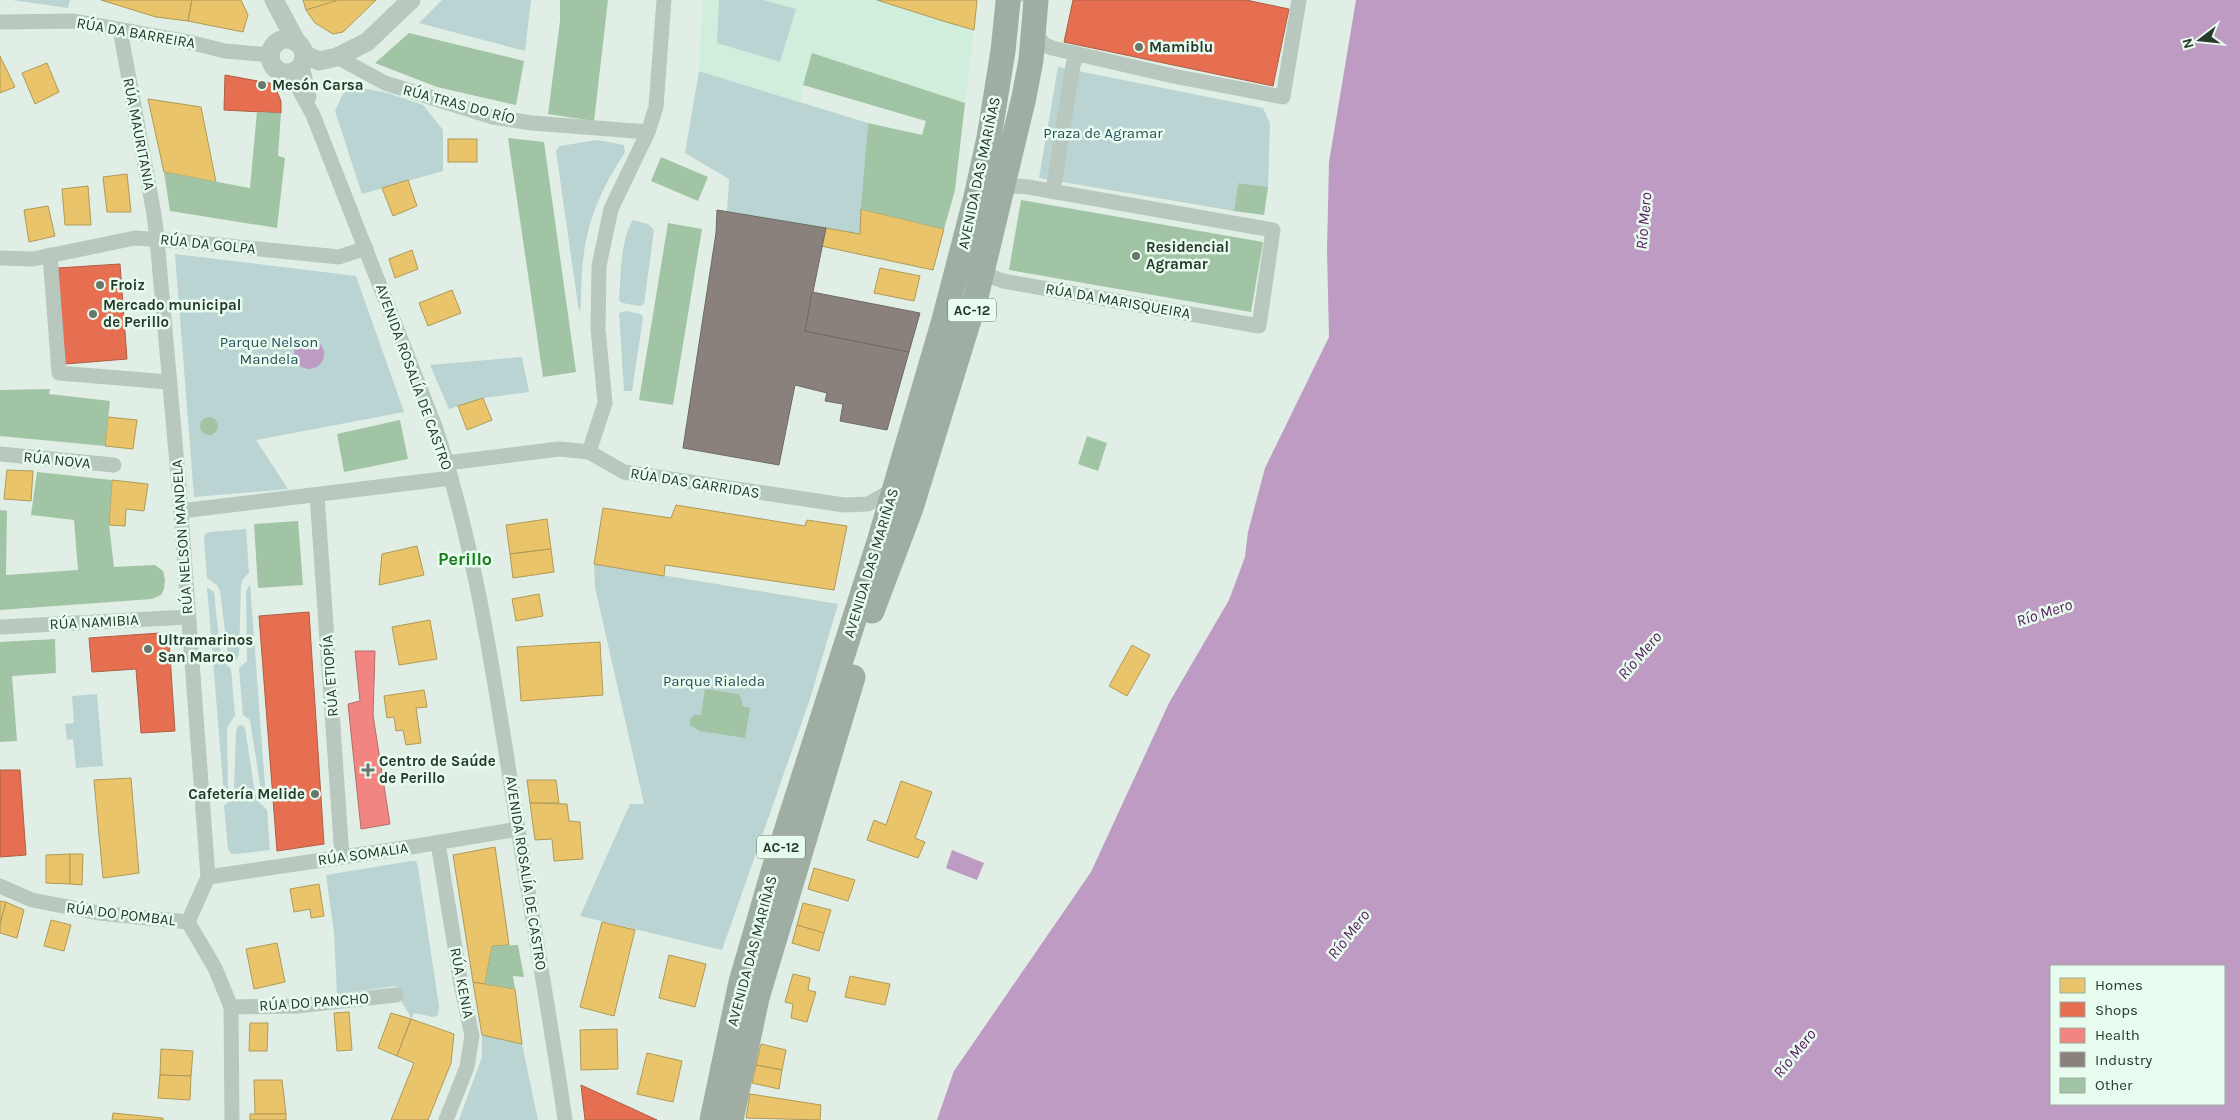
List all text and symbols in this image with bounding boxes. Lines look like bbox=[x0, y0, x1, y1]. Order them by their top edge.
street label: RÚA DA BARREIRA bbox=[75, 14, 197, 52]
north arrow bbox=[2175, 15, 2225, 65]
text: N bbox=[2178, 36, 2198, 51]
place label: Mamiblu bbox=[1149, 38, 1213, 56]
marker: Mamiblu bbox=[1133, 41, 1145, 53]
street label: RÚA MAURITANIA bbox=[119, 76, 159, 192]
place label: Mesón Carsa bbox=[272, 76, 363, 94]
marker: Mesón Carsa bbox=[256, 79, 268, 91]
street label: RÚA TRAS DO RÍO bbox=[401, 80, 517, 128]
street label: AVENIDA DAS MARIÑAS bbox=[954, 95, 1004, 251]
park label: Praza de Agramar bbox=[1043, 124, 1163, 142]
water label: Río Mero bbox=[1632, 192, 1655, 250]
street label: RÚA DA GOLPA bbox=[159, 230, 257, 258]
place label: Residencial Agramar bbox=[1146, 238, 1229, 273]
marker: Residencial Agramar bbox=[1130, 250, 1142, 262]
place label: Froiz bbox=[110, 276, 145, 294]
marker: Froiz bbox=[94, 279, 106, 291]
street label: RÚA DA MARISQUEIRA bbox=[1044, 279, 1192, 323]
street label: AVENIDA ROSALÍA DE CASTRO bbox=[372, 282, 456, 472]
place label: Mercado municipal de Perillo bbox=[103, 296, 241, 331]
road number: AC-12 bbox=[948, 298, 996, 322]
marker: Mercado municipal de Perillo bbox=[87, 308, 99, 320]
park label: Parque Nelson Mandela bbox=[220, 333, 318, 368]
street label: RÚA NOVA bbox=[22, 448, 92, 473]
street label: RÚA NELSON MANDELA bbox=[168, 459, 196, 615]
street label: RÚA DAS GARRIDAS bbox=[629, 464, 761, 502]
street label: AVENIDA DAS MARIÑAS bbox=[840, 486, 902, 640]
district label: Perillo bbox=[438, 548, 492, 570]
water label: Río Mero bbox=[2014, 595, 2075, 630]
street label: RÚA NAMIBIA bbox=[49, 611, 139, 633]
water label: Río Mero bbox=[1613, 627, 1665, 683]
place label: Ultramarinos San Marco bbox=[158, 631, 253, 666]
street label: RÚA ETIOPÍA bbox=[318, 634, 342, 718]
marker: Ultramarinos San Marco bbox=[142, 643, 154, 655]
park label: Parque Rialeda bbox=[663, 672, 765, 690]
place label: Centro de Saúde de Perillo bbox=[379, 752, 496, 787]
marker: Centro de Saúde de Perillo bbox=[361, 763, 375, 777]
street label: AVENIDA ROSALÍA DE CASTRO bbox=[502, 774, 550, 972]
place label: Cafetería Melide bbox=[188, 785, 305, 803]
marker: Cafetería Melide bbox=[309, 788, 321, 800]
road number: AC-12 bbox=[757, 836, 805, 859]
street label: RÚA SOMALIA bbox=[317, 839, 410, 869]
street label: AVENIDA DAS MARIÑAS bbox=[723, 874, 781, 1028]
street label: RÚA DO POMBAL bbox=[65, 898, 177, 930]
water label: Río Mero bbox=[1323, 906, 1374, 963]
street label: RÚA KENIA bbox=[446, 946, 478, 1020]
legend bbox=[2050, 965, 2225, 1105]
text: Homes bbox=[2095, 976, 2143, 994]
street label: RÚA DO PANCHO bbox=[259, 989, 369, 1015]
text: Shops bbox=[2095, 1001, 2138, 1019]
water label: Río Mero bbox=[1769, 1025, 1820, 1082]
text: Health bbox=[2095, 1026, 2140, 1044]
text: Industry bbox=[2095, 1051, 2152, 1069]
text: Other bbox=[2095, 1076, 2133, 1094]

